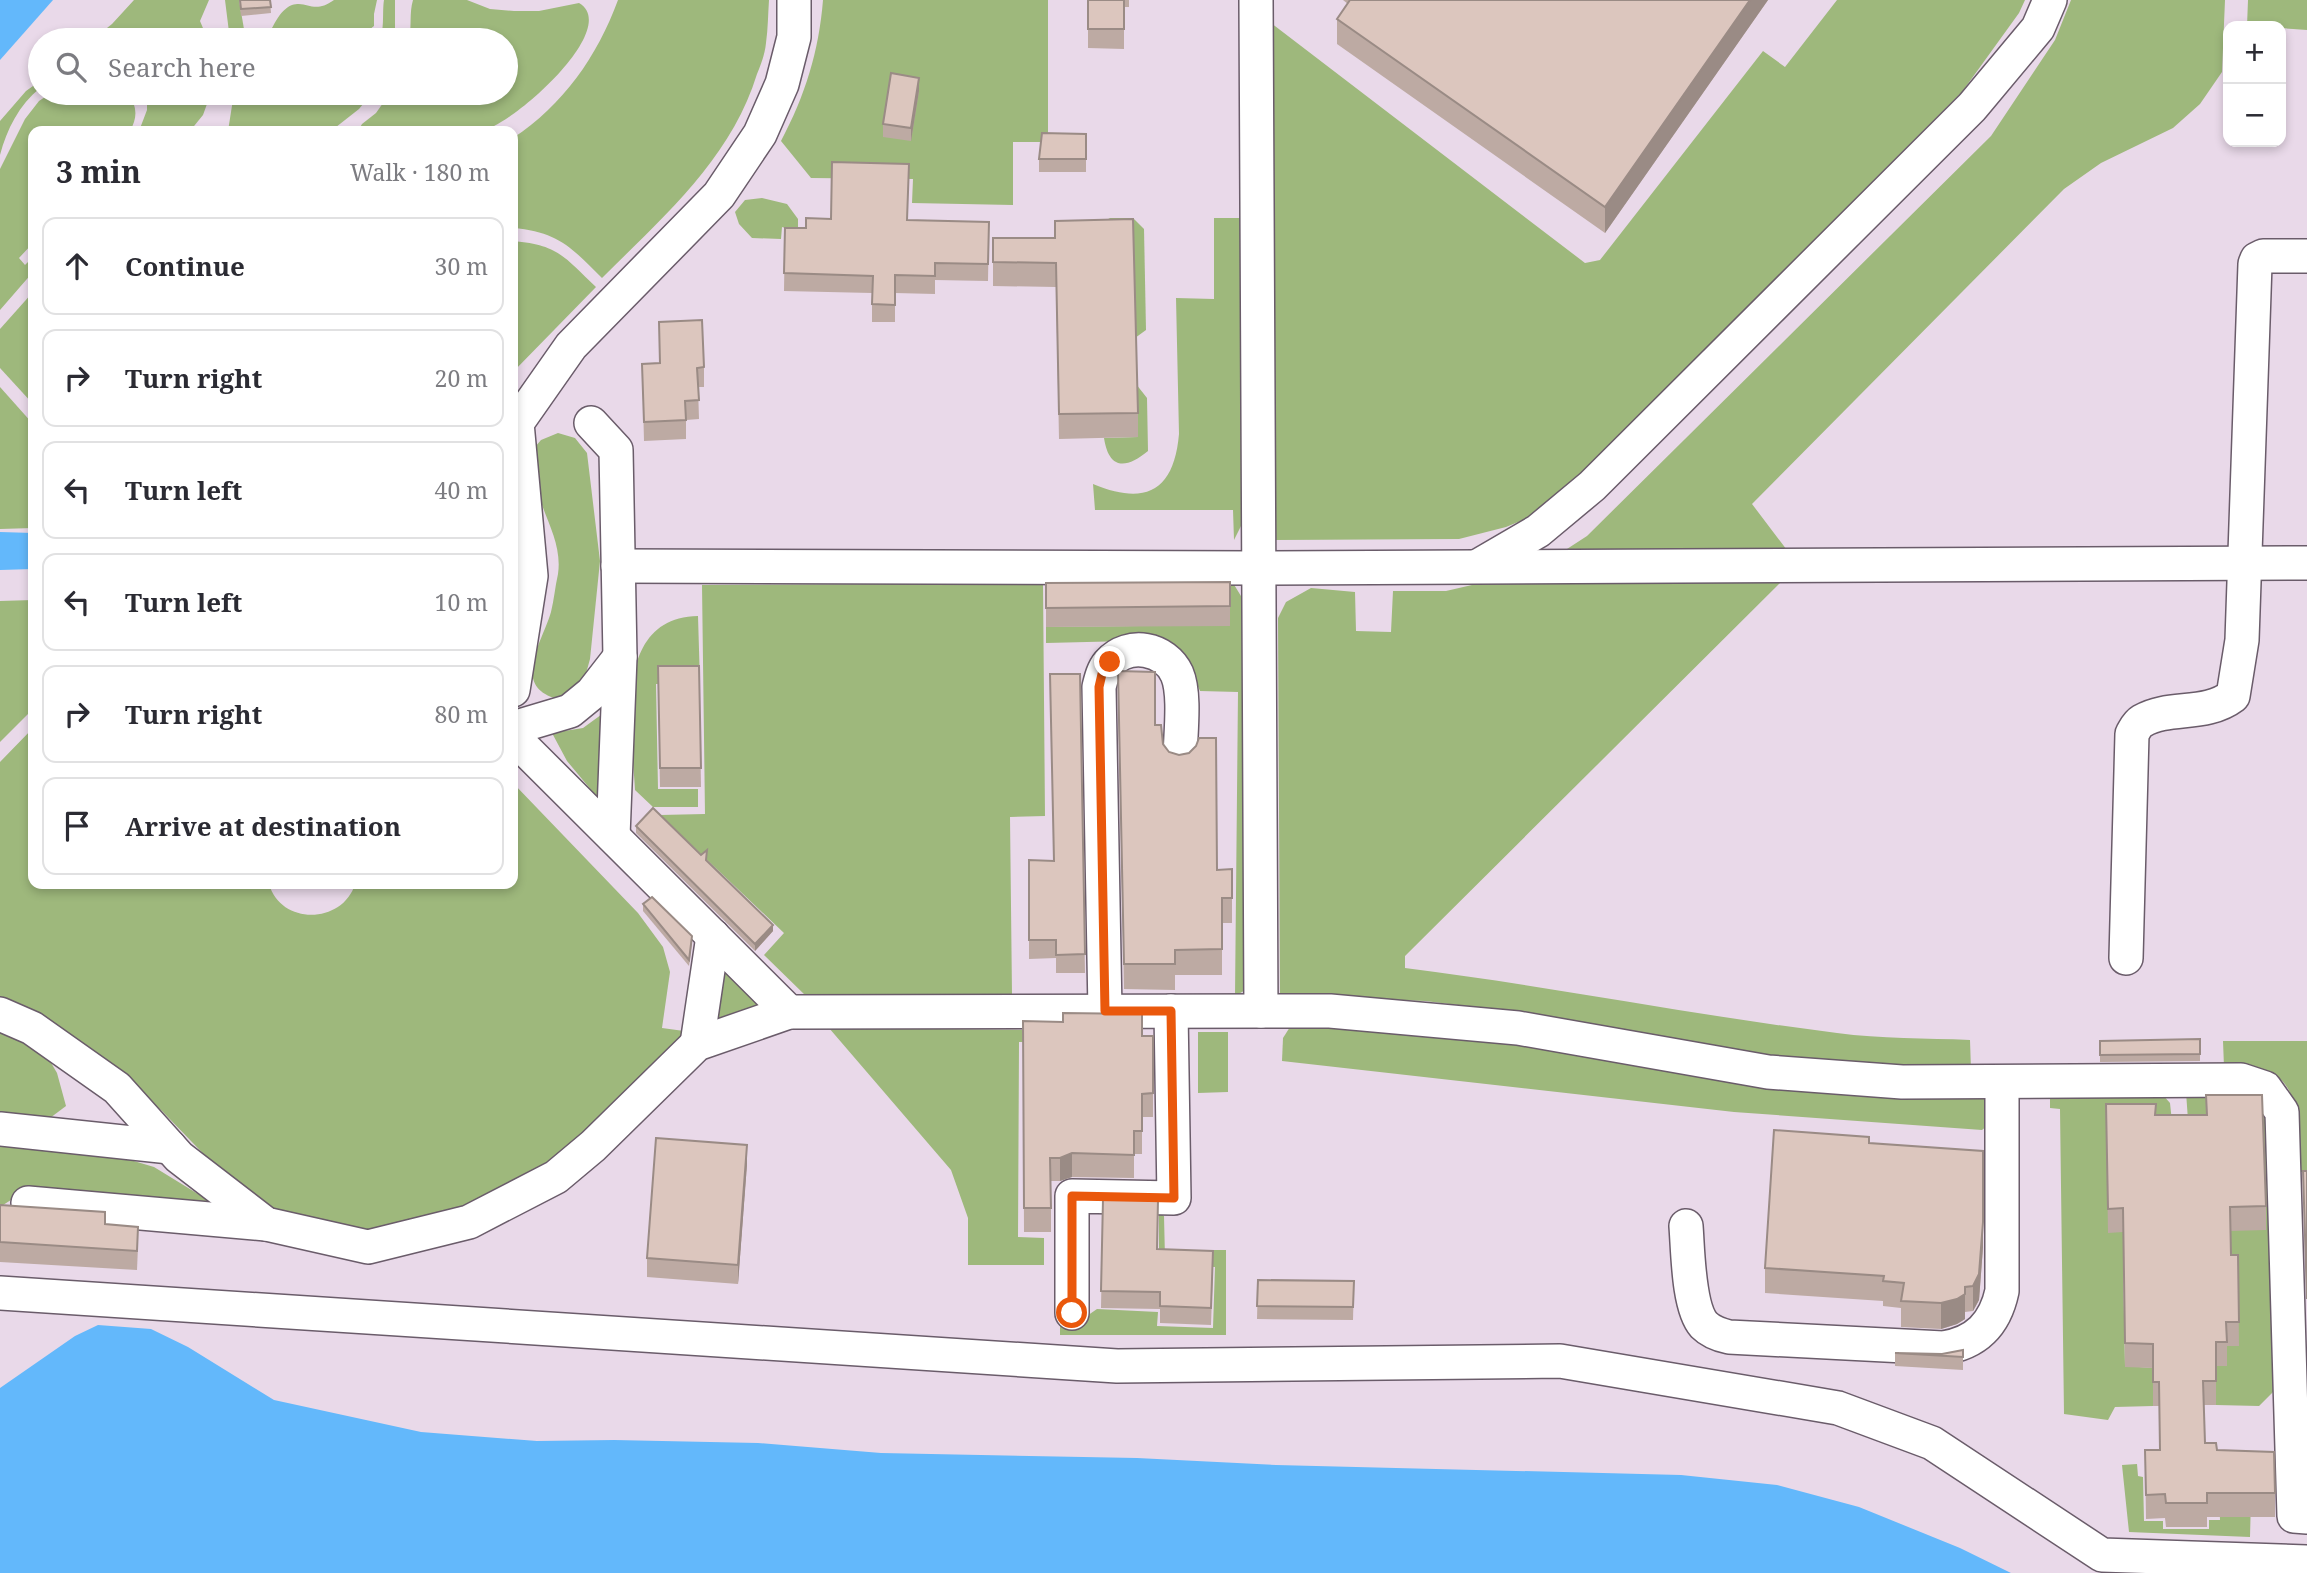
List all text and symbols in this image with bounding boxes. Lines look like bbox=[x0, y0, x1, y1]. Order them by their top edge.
map controls bbox=[2223, 21, 2286, 147]
button: + bbox=[2223, 21, 2286, 84]
search box bbox=[28, 28, 518, 105]
icon: search bbox=[52, 48, 90, 86]
text: Search here bbox=[108, 49, 256, 85]
button: − bbox=[2223, 84, 2286, 147]
text: 3 min bbox=[56, 151, 141, 192]
text: Walk · 180 m bbox=[350, 156, 490, 188]
icon: ahead bbox=[58, 247, 96, 285]
text: Continue bbox=[125, 248, 245, 284]
text: 30 m bbox=[435, 250, 488, 282]
icon: right bbox=[58, 359, 96, 397]
text: Turn right bbox=[125, 360, 262, 396]
text: 20 m bbox=[435, 362, 488, 394]
icon: left bbox=[58, 471, 96, 509]
text: Turn left bbox=[125, 472, 242, 508]
text: 40 m bbox=[435, 474, 488, 506]
icon: left bbox=[58, 583, 96, 621]
text: Turn left bbox=[125, 584, 242, 620]
text: 10 m bbox=[435, 586, 488, 618]
route end bbox=[1094, 646, 1125, 677]
icon: right bbox=[58, 695, 96, 733]
text: Turn right bbox=[125, 696, 262, 732]
text: 80 m bbox=[435, 698, 488, 730]
icon: arrive bbox=[58, 807, 96, 845]
text: Arrive at destination bbox=[125, 808, 401, 844]
route start bbox=[1056, 1297, 1087, 1328]

